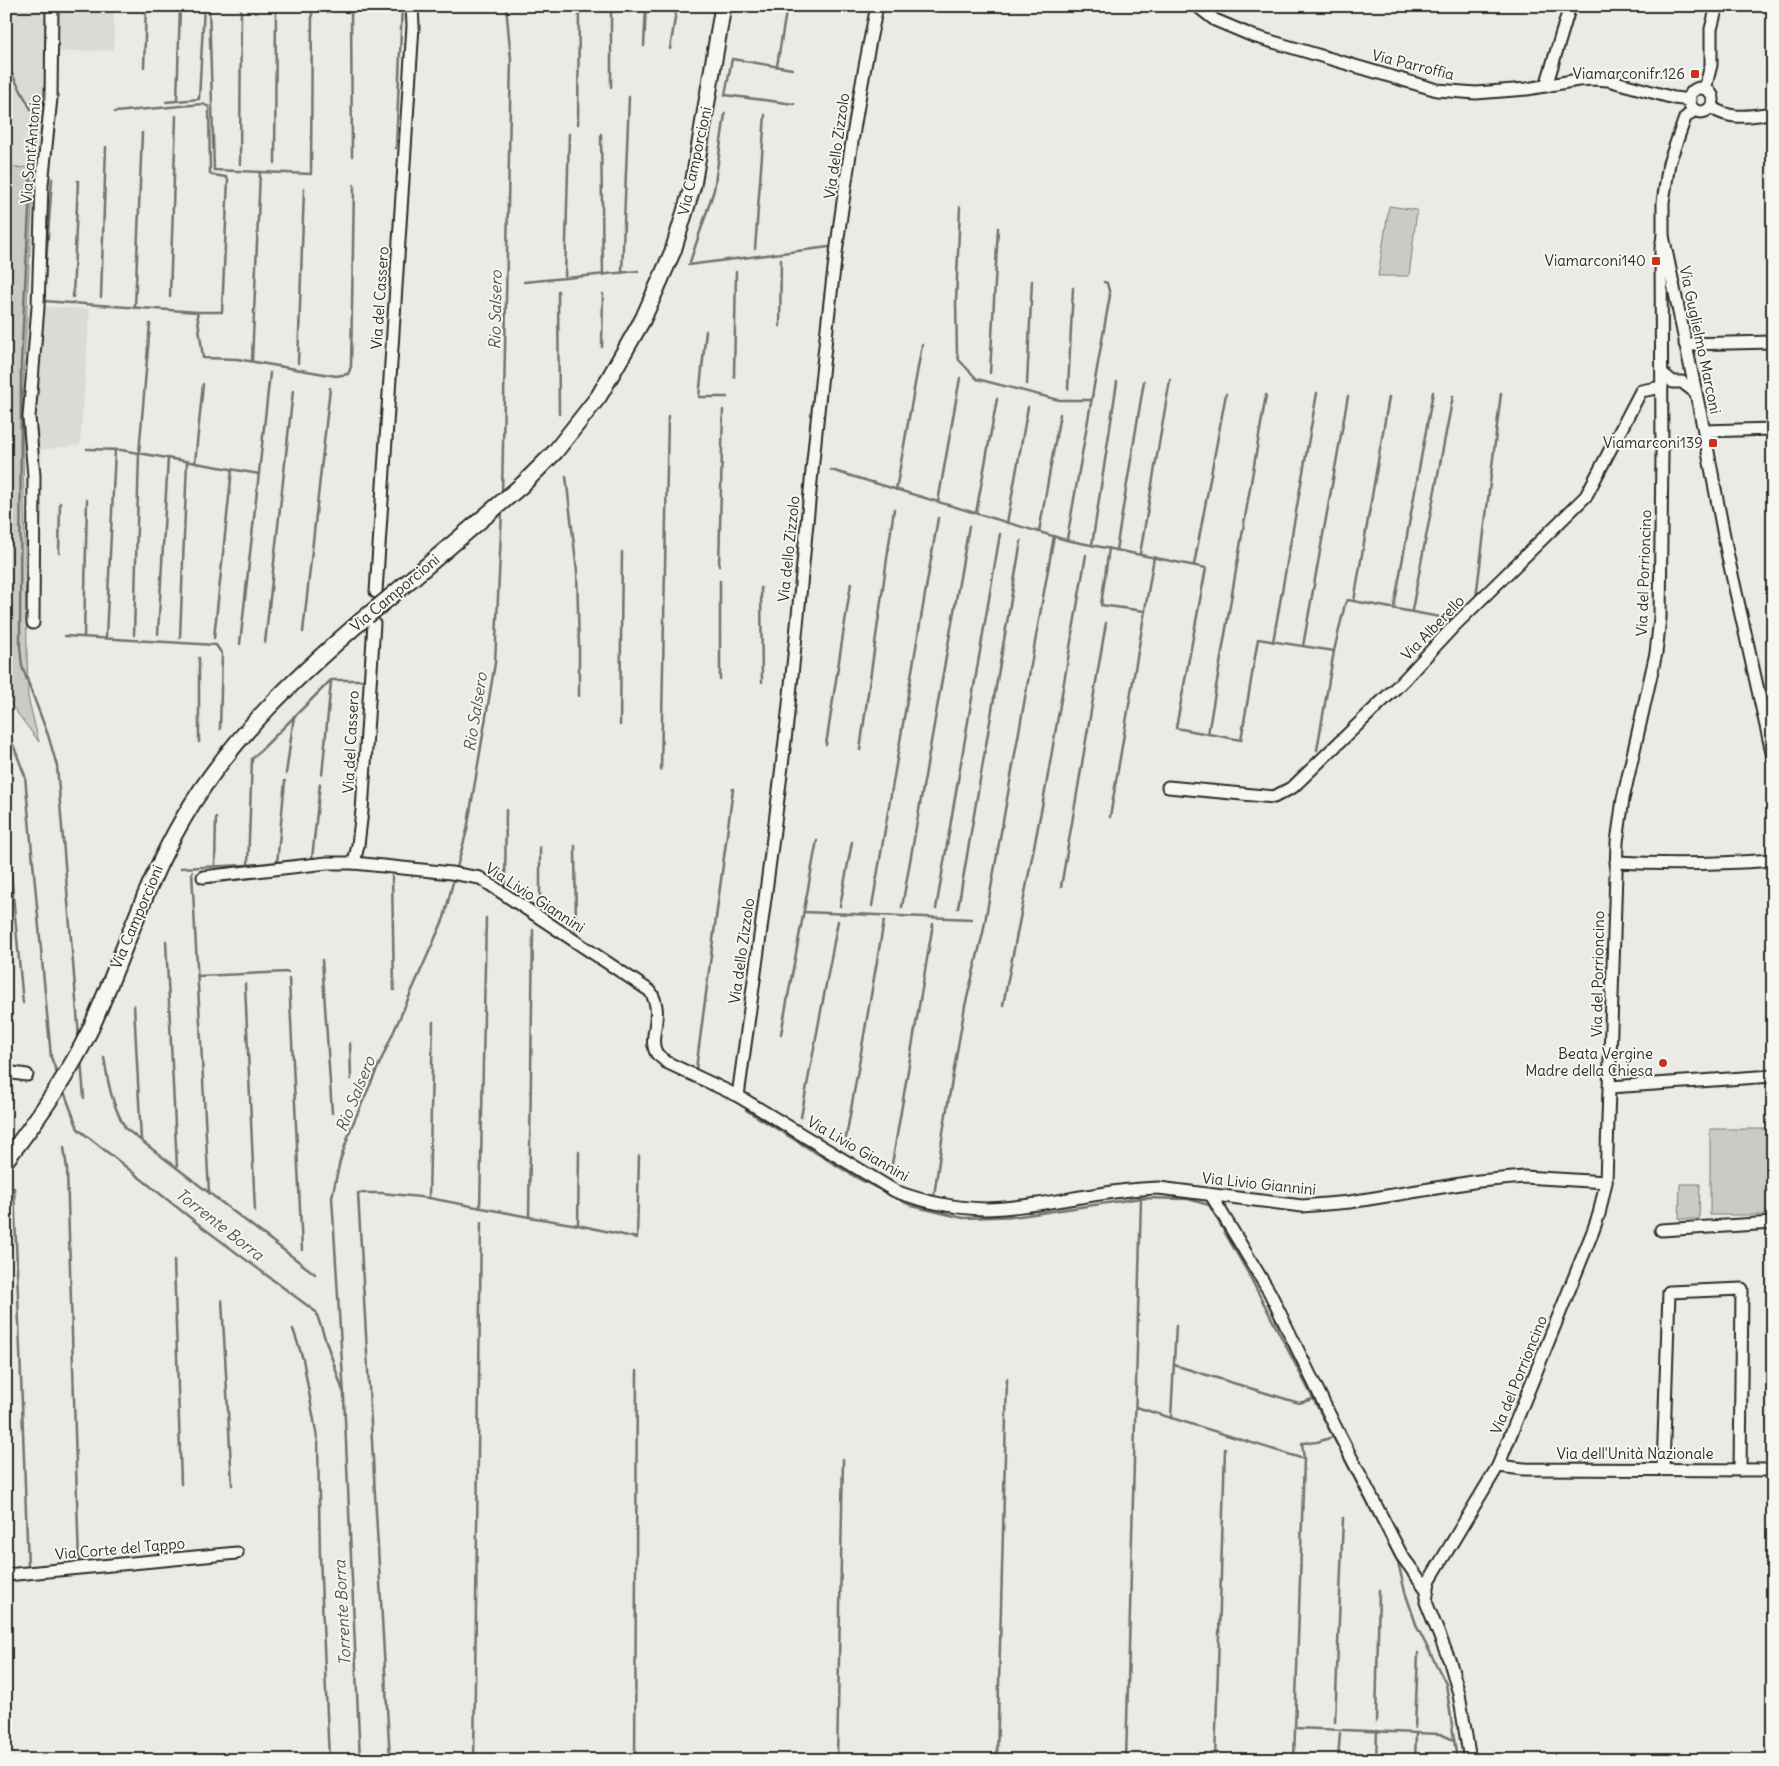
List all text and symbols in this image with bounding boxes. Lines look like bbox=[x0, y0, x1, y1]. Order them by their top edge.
street label: Via Parroffia bbox=[1370, 45, 1457, 84]
place label: Viamarconifr.126 bbox=[1573, 64, 1685, 83]
marker: Viamarconifr.126 bbox=[1689, 68, 1701, 80]
street label: Via dello Zizzolo bbox=[820, 92, 853, 200]
street label: Via Sant'Antonio bbox=[16, 93, 45, 204]
street label: Via Camporcioni bbox=[674, 105, 715, 217]
street label: Via del Cassero bbox=[366, 246, 393, 350]
place label: Viamarconi140 bbox=[1545, 251, 1646, 270]
marker: Viamarconi140 bbox=[1650, 255, 1662, 267]
street label: Via Guglielmo Marconi bbox=[1676, 264, 1725, 416]
water label: Rio Salsero bbox=[484, 269, 506, 350]
place label: Viamarconi139 bbox=[1603, 433, 1703, 452]
marker: Viamarconi139 bbox=[1707, 437, 1719, 449]
street label: Via dello Zizzolo bbox=[773, 495, 804, 603]
street label: Via del Porrioncino bbox=[1632, 509, 1655, 637]
street label: Via Camporcioni bbox=[346, 550, 443, 635]
street label: Via Alberello bbox=[1397, 591, 1468, 664]
water label: Rio Salsero bbox=[459, 670, 491, 753]
street label: Via del Cassero bbox=[338, 690, 363, 794]
street label: Via Livio Giannini bbox=[482, 858, 588, 937]
street label: Via Camporcioni bbox=[106, 862, 167, 972]
street label: Via dello Zizzolo bbox=[725, 897, 758, 1005]
street label: Via del Porrioncino bbox=[1587, 911, 1608, 1037]
place label: Beata Vergine Madre della Chiesa bbox=[1525, 1044, 1653, 1080]
water label: Rio Salsero bbox=[331, 1052, 380, 1135]
marker: Beata Vergine Madre della Chiesa bbox=[1657, 1057, 1669, 1069]
street label: Via Livio Giannini bbox=[804, 1112, 913, 1185]
street label: Via Livio Giannini bbox=[1201, 1168, 1317, 1199]
water label: Torrente Borra bbox=[172, 1184, 269, 1265]
street label: Via del Porrioncino bbox=[1486, 1313, 1551, 1437]
street label: Via dell'Unità Nazionale bbox=[1556, 1444, 1714, 1463]
street label: Via Corte del Tappo bbox=[54, 1533, 186, 1564]
water label: Torrente Borra bbox=[329, 1559, 355, 1666]

